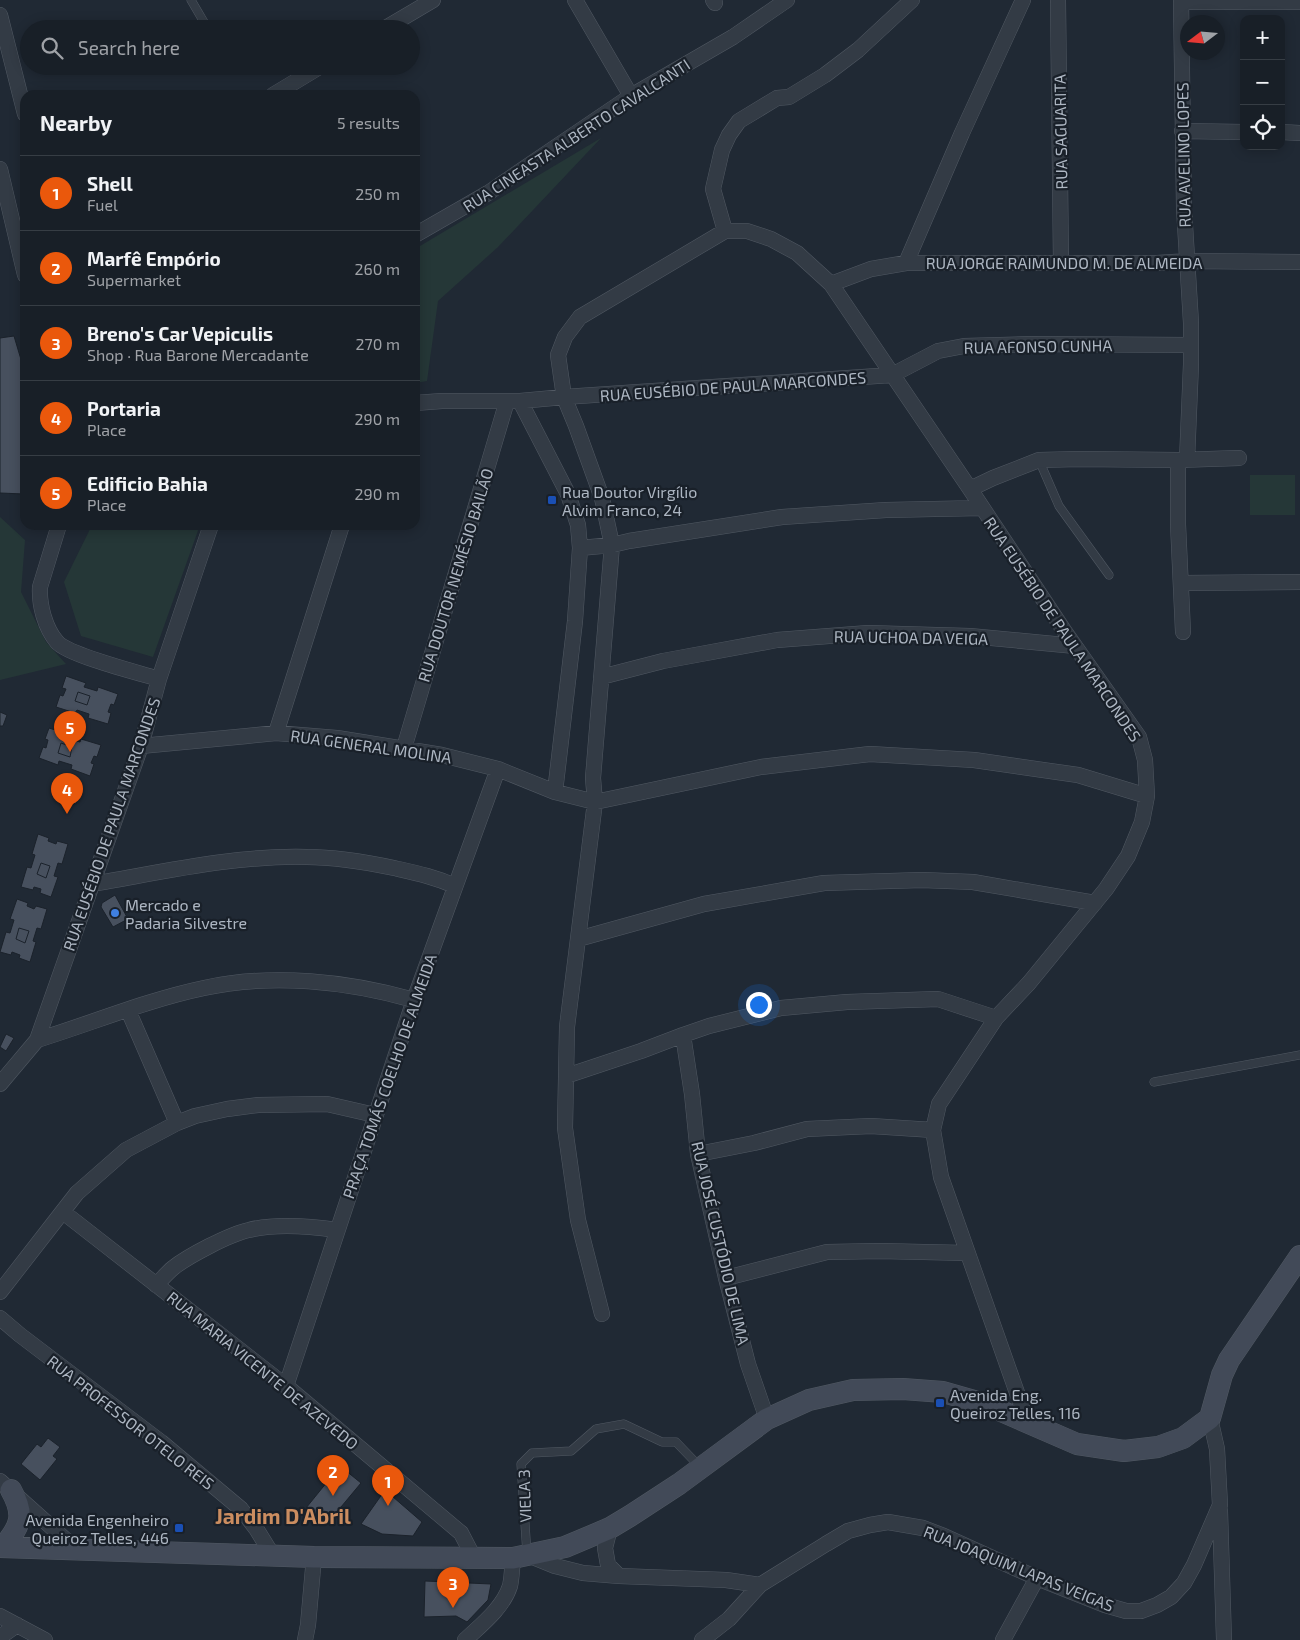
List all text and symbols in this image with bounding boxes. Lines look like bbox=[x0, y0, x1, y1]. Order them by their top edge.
north arrow bbox=[1180, 15, 1225, 60]
map controls bbox=[1240, 15, 1285, 150]
button: + bbox=[1240, 15, 1285, 60]
search box bbox=[20, 20, 420, 75]
icon: search bbox=[38, 34, 66, 62]
text: Search here bbox=[78, 36, 180, 59]
street label: RUA CINEASTA ALBERTO CAVALCANTI bbox=[459, 54, 693, 216]
button: − bbox=[1240, 60, 1285, 105]
street label: RUA SAGUARITA bbox=[1049, 74, 1071, 190]
street label: RUA AVELINO LOPES bbox=[1172, 82, 1194, 228]
button: locate bbox=[1240, 105, 1285, 150]
text: Nearby bbox=[40, 110, 112, 135]
text: 5 results bbox=[337, 113, 400, 132]
text: Shell bbox=[87, 172, 133, 195]
text: 1 bbox=[53, 184, 59, 203]
text: 250 m bbox=[355, 184, 400, 203]
text: Fuel bbox=[87, 195, 118, 214]
text: Marfê Empório bbox=[87, 247, 221, 270]
street label: RUA JORGE RAIMUNDO M. DE ALMEIDA bbox=[926, 253, 1202, 272]
text: 2 bbox=[51, 259, 61, 278]
text: 260 m bbox=[355, 259, 400, 278]
text: Supermarket bbox=[87, 270, 181, 289]
text: Breno's Car Vepiculis bbox=[87, 322, 273, 345]
text: 3 bbox=[51, 334, 61, 353]
text: 270 m bbox=[356, 334, 400, 353]
street label: RUA AFONSO CUNHA bbox=[964, 335, 1112, 357]
text: Shop · Rua Barone Mercadante bbox=[87, 345, 309, 364]
street label: RUA EUSÉBIO DE PAULA MARCONDES bbox=[599, 367, 867, 405]
text: Portaria bbox=[87, 397, 161, 420]
text: 4 bbox=[51, 409, 61, 428]
text: 290 m bbox=[355, 409, 400, 428]
text: Place bbox=[87, 420, 126, 439]
street label: RUA DOUTOR NEMÉSIO BAILÃO bbox=[413, 466, 497, 684]
text: Edificio Bahia bbox=[87, 472, 208, 495]
place label: Rua Doutor Virgílio Alvim Franco, 24 bbox=[562, 482, 697, 519]
text: 5 bbox=[52, 484, 60, 503]
text: 290 m bbox=[355, 484, 400, 503]
marker: Rua Doutor Virgílio Alvim Franco, 24 bbox=[546, 494, 558, 506]
text: Place bbox=[87, 495, 126, 514]
street label: RUA EUSÉBIO DE PAULA MARCONDES bbox=[981, 513, 1145, 745]
street label: RUA UCHOA DA VEIGA bbox=[834, 626, 988, 648]
street label: RUA EUSÉBIO DE PAULA MARCONDES bbox=[59, 695, 163, 953]
pin: 5 bbox=[54, 711, 86, 752]
street label: RUA GENERAL MOLINA bbox=[289, 725, 453, 767]
pin: 4 bbox=[51, 773, 83, 814]
place label: Mercado e Padaria Silvestre bbox=[125, 895, 247, 932]
marker: Mercado e Padaria Silvestre bbox=[109, 907, 121, 919]
street label: PRAÇA TOMÁS COELHO DE ALMEIDA bbox=[338, 951, 441, 1201]
your location bbox=[746, 992, 772, 1018]
street label: RUA JOSÉ CUSTÓDIO DE LIMA bbox=[688, 1139, 754, 1347]
street label: RUA MARIA VICENTE DE AZEVEDO bbox=[164, 1287, 362, 1453]
street label: RUA PROFESSOR OTELO REIS bbox=[44, 1351, 218, 1493]
place label: Avenida Eng. Queiroz Telles, 116 bbox=[950, 1385, 1080, 1423]
marker: Avenida Eng. Queiroz Telles, 116 bbox=[934, 1397, 946, 1409]
pin: 2 bbox=[317, 1455, 349, 1496]
pin: 1 bbox=[372, 1465, 404, 1506]
street label: VIELA 3 bbox=[514, 1469, 534, 1523]
district label: Jardim D'Abril bbox=[215, 1503, 351, 1528]
place label: Avenida Engenheiro Queiroz Telles, 446 bbox=[25, 1510, 169, 1548]
street label: RUA JOAQUIM LAPAS VEIGAS bbox=[921, 1521, 1117, 1616]
marker: Avenida Engenheiro Queiroz Telles, 446 bbox=[173, 1522, 185, 1534]
pin: 3 bbox=[437, 1567, 469, 1608]

